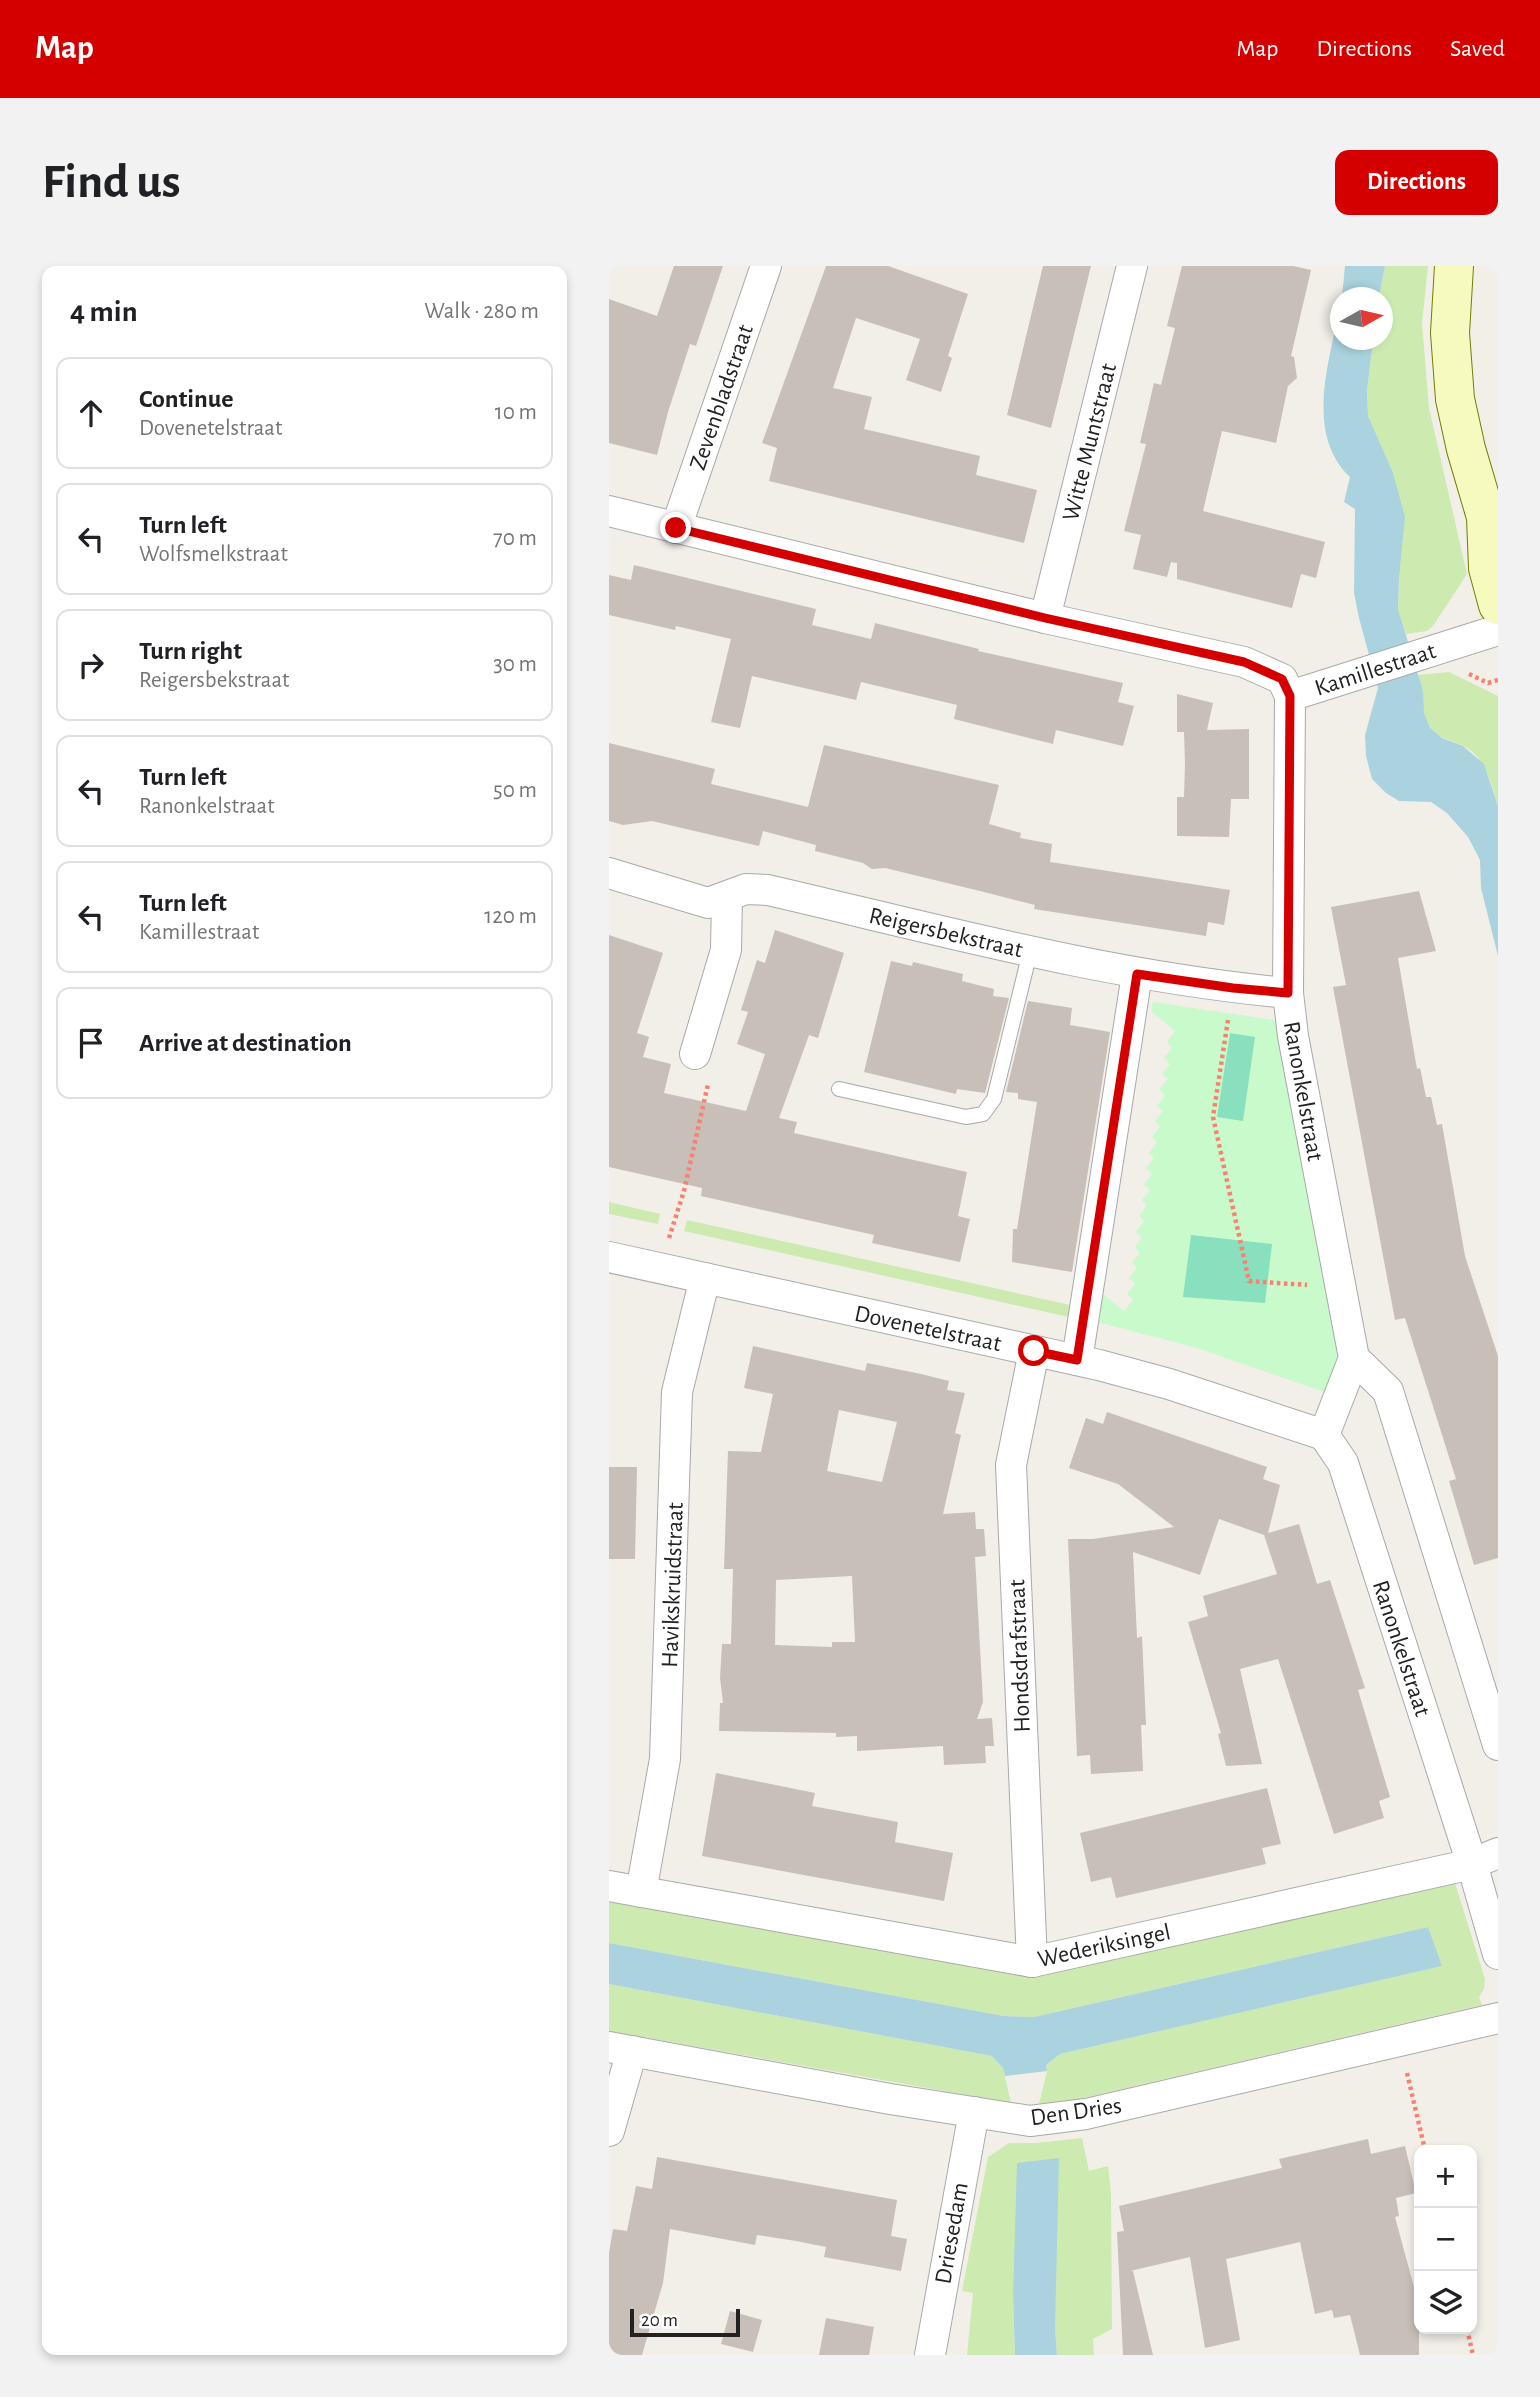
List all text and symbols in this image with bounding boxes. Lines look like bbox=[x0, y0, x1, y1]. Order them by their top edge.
text: Map bbox=[35, 32, 94, 65]
text: Map bbox=[1236, 37, 1278, 61]
text: Directions bbox=[1316, 37, 1412, 61]
text: Saved bbox=[1450, 37, 1505, 61]
button: Directions bbox=[1335, 150, 1498, 215]
text: Find us bbox=[42, 158, 181, 207]
north arrow bbox=[1330, 287, 1393, 350]
text: 4 min bbox=[70, 297, 138, 327]
text: Walk · 280 m bbox=[424, 300, 539, 323]
street label: Zevenbladstraat bbox=[686, 321, 758, 473]
street label: Witte Muntstraat bbox=[1059, 361, 1121, 524]
text: Continue bbox=[139, 386, 234, 412]
icon: ahead bbox=[72, 394, 110, 432]
text: 10 m bbox=[495, 401, 537, 424]
text: Dovenetelstraat bbox=[139, 417, 282, 440]
text: Turn left bbox=[139, 512, 227, 538]
route end bbox=[660, 512, 691, 543]
icon: left bbox=[72, 520, 110, 558]
text: 70 m bbox=[493, 527, 537, 550]
text: Wolfsmelkstraat bbox=[139, 543, 288, 566]
text: Turn right bbox=[139, 638, 242, 664]
street label: Kamillestraat bbox=[1312, 639, 1439, 701]
icon: right bbox=[72, 646, 110, 684]
text: 30 m bbox=[493, 653, 537, 676]
text: Reigersbekstraat bbox=[139, 669, 289, 692]
text: Turn left bbox=[139, 764, 227, 790]
icon: left bbox=[72, 772, 110, 810]
text: 50 m bbox=[493, 779, 537, 802]
text: Ranonkelstraat bbox=[139, 795, 275, 818]
text: Turn left bbox=[139, 890, 227, 916]
icon: left bbox=[72, 898, 110, 936]
street label: Reigersbekstraat bbox=[867, 904, 1025, 962]
text: 120 m bbox=[484, 905, 537, 928]
text: Kamillestraat bbox=[139, 921, 259, 944]
street label: Ranonkelstraat bbox=[1279, 1019, 1327, 1163]
icon: arrive bbox=[72, 1024, 110, 1062]
text: Arrive at destination bbox=[139, 1030, 352, 1056]
street label: Dovenetelstraat bbox=[852, 1302, 1004, 1356]
route start bbox=[1018, 1335, 1049, 1366]
street label: Havikskruidstraat bbox=[658, 1502, 688, 1668]
street label: Ranonkelstraat bbox=[1368, 1577, 1434, 1720]
street label: Hondsdrafstraat bbox=[1005, 1579, 1035, 1733]
street label: Wederiksingel bbox=[1036, 1920, 1173, 1972]
street label: Den Dries bbox=[1029, 2094, 1123, 2130]
map controls bbox=[1414, 2145, 1477, 2334]
button: + bbox=[1414, 2145, 1477, 2208]
street label: Driesedam bbox=[931, 2181, 973, 2286]
button: − bbox=[1414, 2208, 1477, 2271]
button: layers bbox=[1414, 2271, 1477, 2334]
scale bar bbox=[630, 2306, 740, 2338]
text: 20 m bbox=[641, 2311, 678, 2330]

